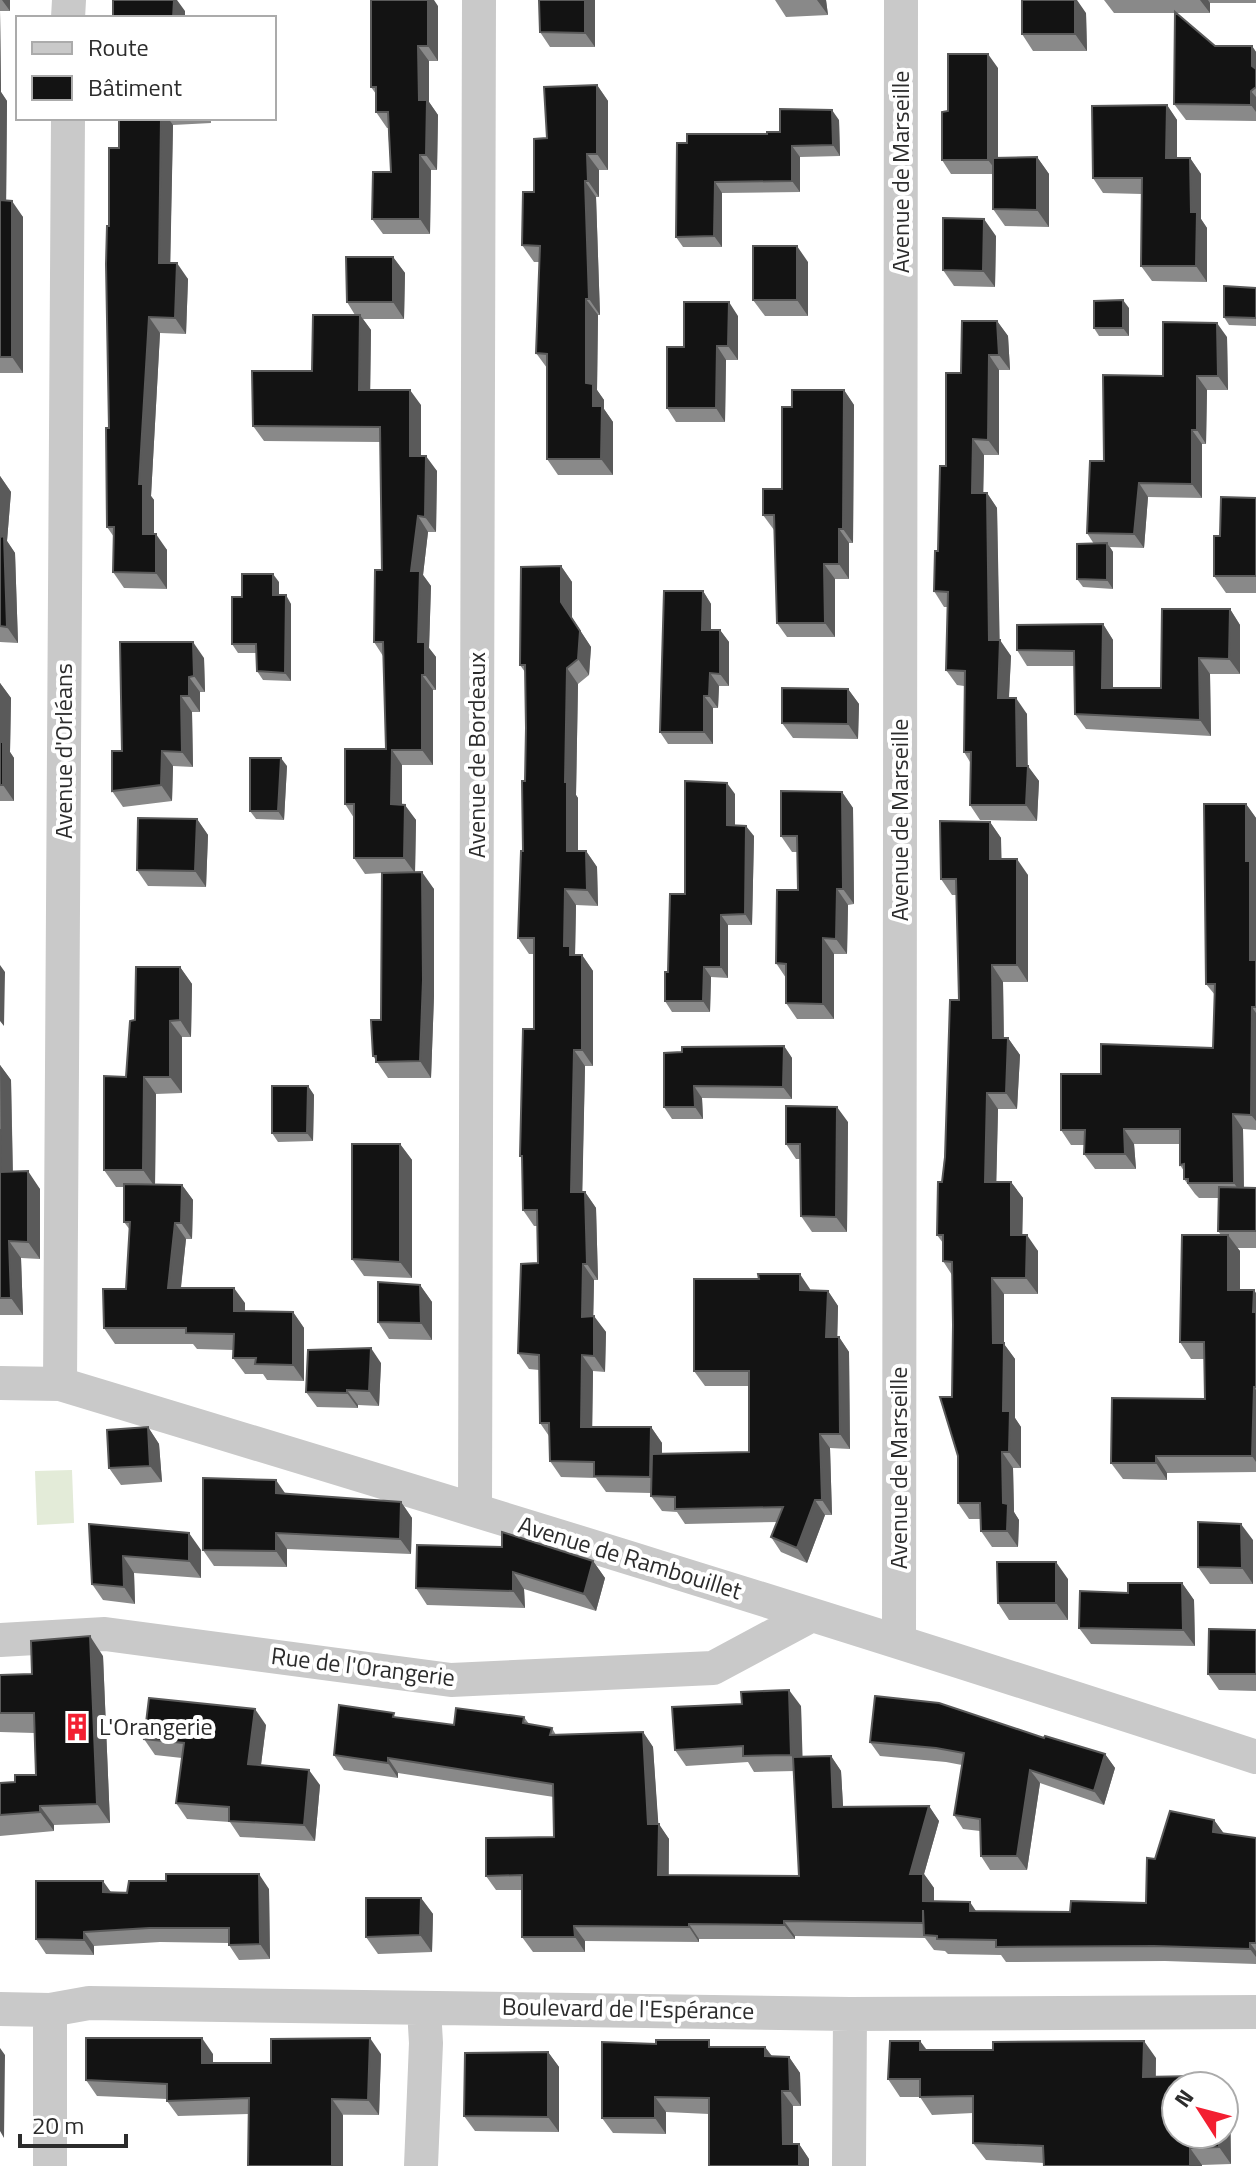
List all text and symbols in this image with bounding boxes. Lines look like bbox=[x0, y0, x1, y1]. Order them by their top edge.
legend bbox=[16, 16, 276, 120]
text: Route bbox=[88, 29, 149, 65]
text: Bâtiment bbox=[88, 69, 182, 105]
street label: Avenue de Marseille bbox=[882, 71, 918, 273]
street label: Avenue de Bordeaux bbox=[458, 652, 494, 858]
street label: Avenue d'Orléans bbox=[45, 663, 81, 839]
street label: Avenue de Marseille bbox=[881, 719, 917, 921]
street label: Avenue de Marseille bbox=[880, 1367, 916, 1569]
street label: Avenue de Rambouillet bbox=[514, 1506, 747, 1608]
street label: Rue de l'Orangerie bbox=[269, 1637, 457, 1695]
place label: L'Orangerie bbox=[99, 1708, 213, 1744]
building icon: L'Orangerie bbox=[62, 1712, 92, 1742]
street label: Boulevard de l'Espérance bbox=[501, 1988, 755, 2028]
north arrow bbox=[1160, 2070, 1240, 2150]
text: N bbox=[1166, 2082, 1202, 2114]
scale bar bbox=[20, 2098, 126, 2148]
text: 20 m bbox=[32, 2107, 84, 2143]

